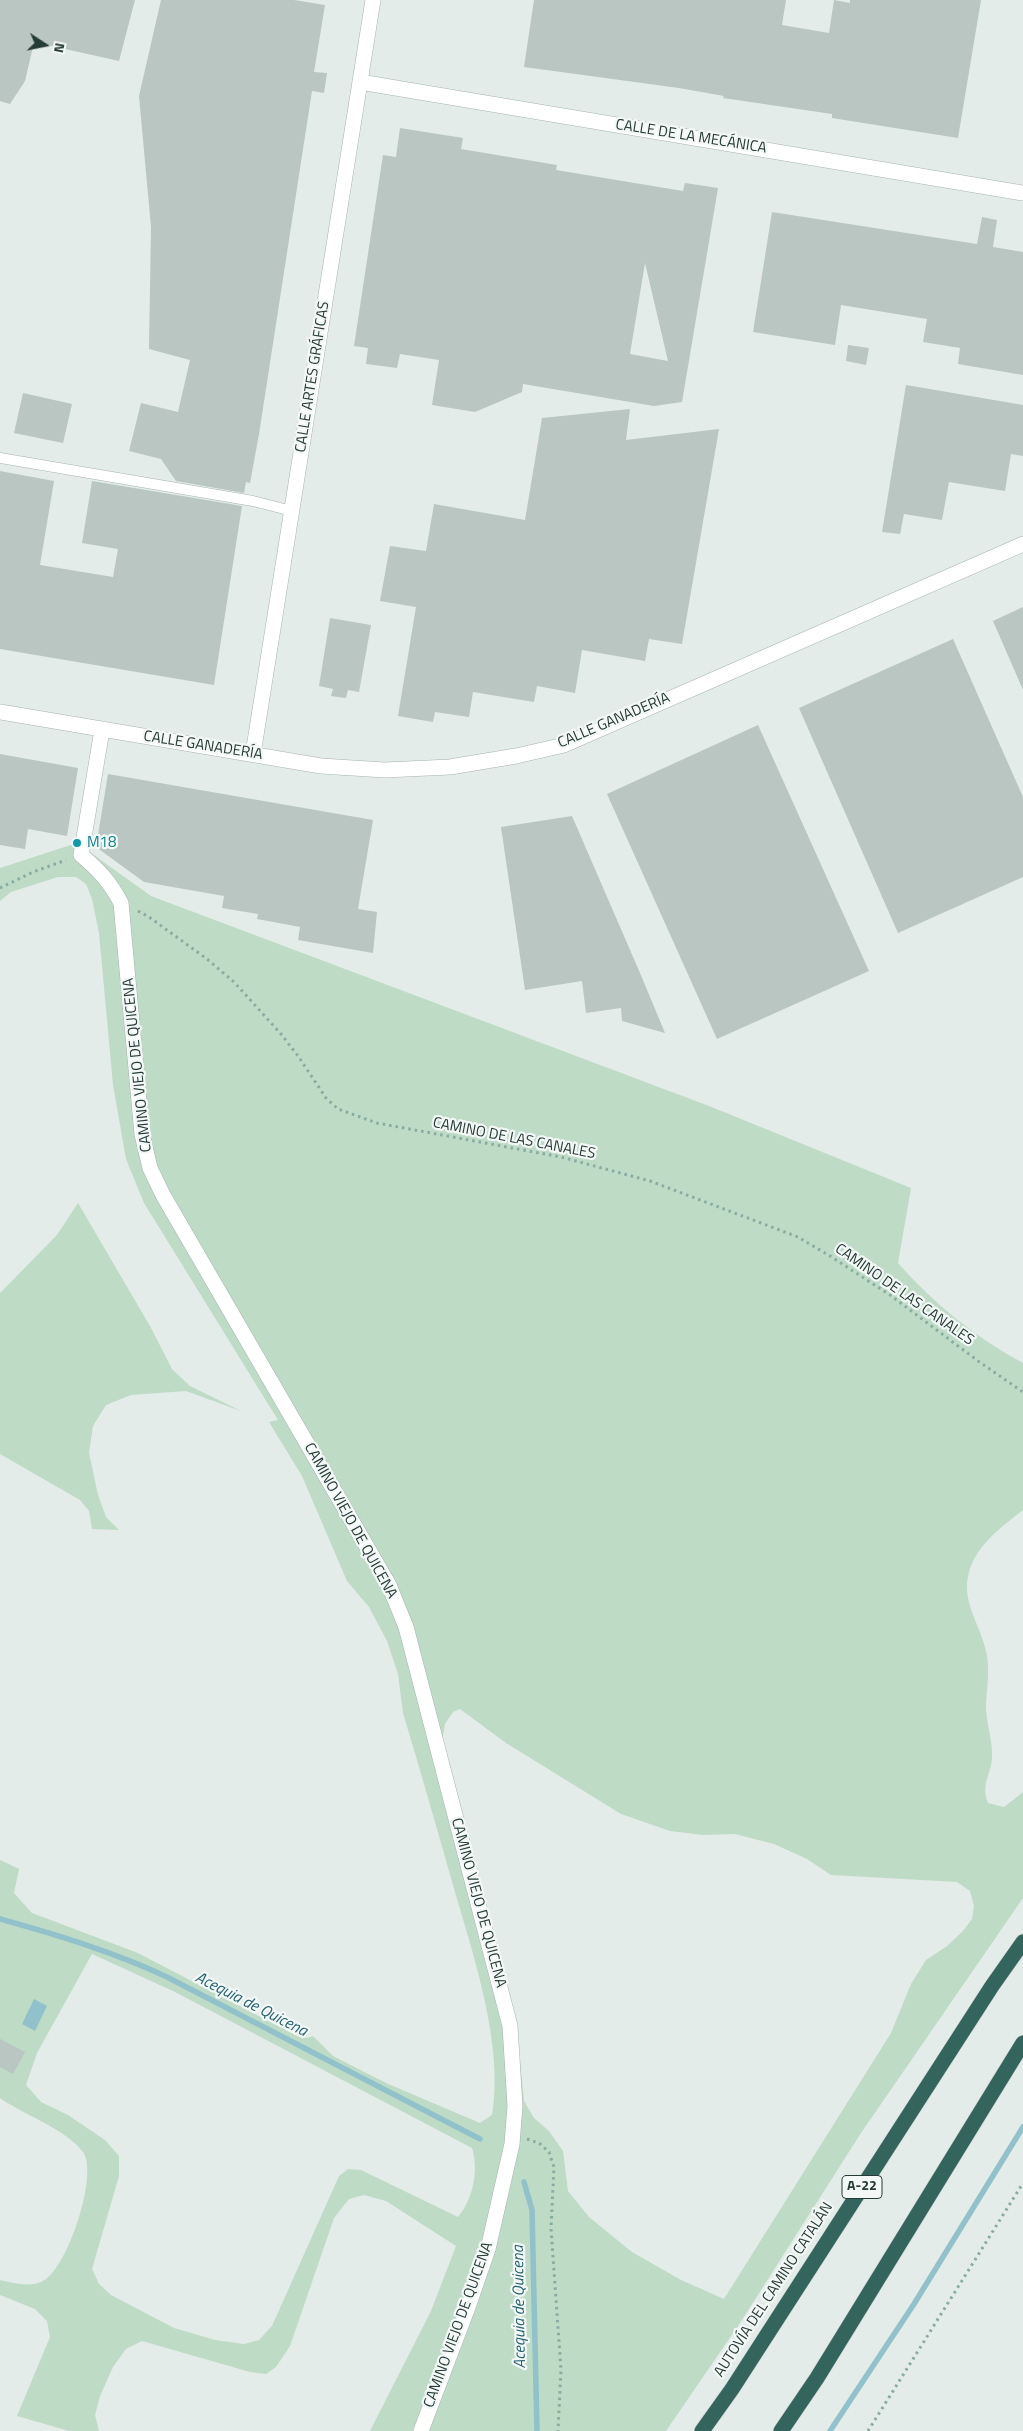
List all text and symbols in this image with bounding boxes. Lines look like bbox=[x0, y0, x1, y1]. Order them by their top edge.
north arrow bbox=[20, 20, 70, 70]
text: N bbox=[49, 41, 71, 55]
street label: CALLE DE LA MECÁNICA bbox=[614, 116, 768, 158]
street label: CALLE ARTES GRÁFICAS bbox=[292, 300, 334, 454]
street label: CALLE GANADERÍA bbox=[555, 689, 673, 753]
street label: CALLE GANADERÍA bbox=[142, 728, 264, 764]
place label: M18 bbox=[87, 834, 116, 852]
marker: M18 bbox=[71, 837, 83, 849]
street label: CAMINO VIEJO DE QUICENA bbox=[120, 977, 156, 1153]
street label: CAMINO DE LAS CANALES bbox=[431, 1114, 597, 1164]
street label: CAMINO DE LAS CANALES bbox=[831, 1240, 977, 1350]
street label: CAMINO VIEJO DE QUICENA bbox=[300, 1440, 400, 1602]
street label: CAMINO VIEJO DE QUICENA bbox=[447, 1816, 509, 1990]
water label: Acequia de Quicena bbox=[192, 1968, 310, 2042]
road number: A-22 bbox=[842, 2176, 882, 2198]
street label: AUTOVÍA DEL CAMINO CATALÁN bbox=[711, 2199, 837, 2381]
street label: CAMINO VIEJO DE QUICENA bbox=[421, 2240, 497, 2410]
water label: Acequia de Quicena bbox=[509, 2245, 531, 2369]

